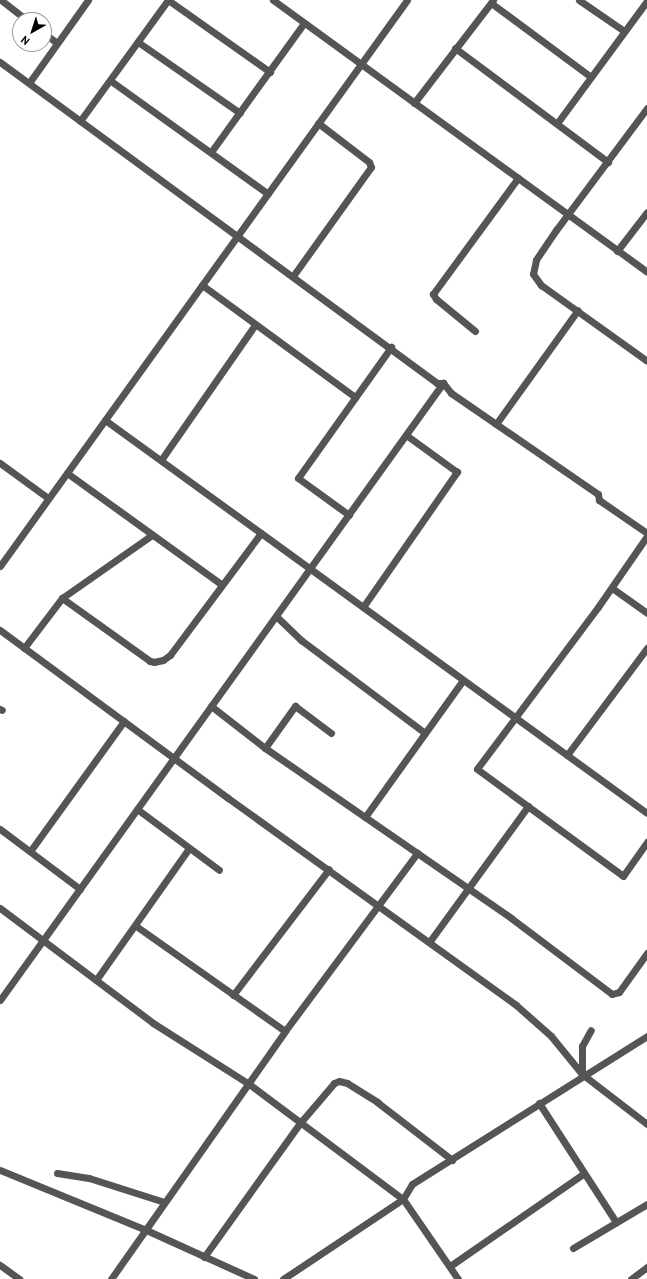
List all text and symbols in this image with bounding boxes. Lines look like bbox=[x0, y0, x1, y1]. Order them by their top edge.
north arrow bbox=[12, 12, 52, 52]
text: N bbox=[18, 33, 32, 48]

